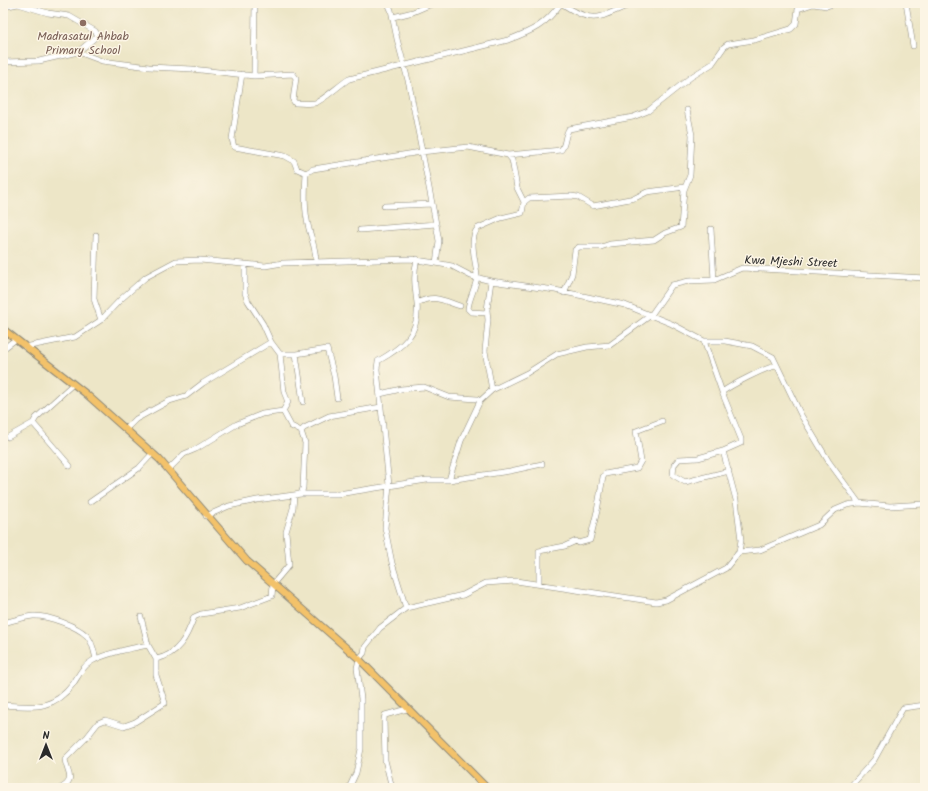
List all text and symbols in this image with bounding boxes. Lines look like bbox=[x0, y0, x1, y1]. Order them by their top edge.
marker: Madrasatul Ahbab Primary School bbox=[78, 18, 88, 28]
place label: Madrasatul Ahbab Primary School bbox=[37, 27, 129, 60]
street label: Kwa Mjeshi Street bbox=[744, 251, 838, 273]
north arrow bbox=[26, 725, 66, 765]
text: N bbox=[43, 727, 50, 745]

